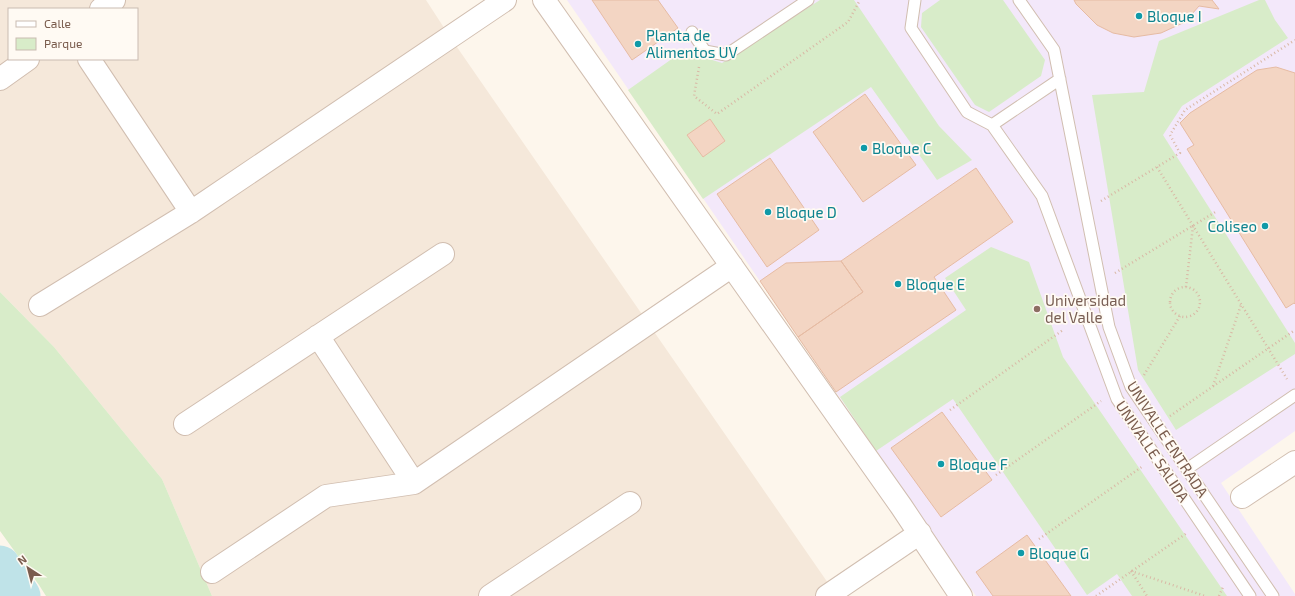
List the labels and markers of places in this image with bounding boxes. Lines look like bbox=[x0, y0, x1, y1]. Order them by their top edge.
place label: Bloque I bbox=[1147, 7, 1202, 25]
marker: Bloque I bbox=[1134, 11, 1144, 21]
place label: Planta de Alimentos UV bbox=[646, 26, 738, 61]
marker: Planta de Alimentos UV bbox=[633, 39, 643, 49]
place label: Bloque C bbox=[872, 139, 932, 157]
marker: Bloque C bbox=[859, 143, 869, 153]
place label: Bloque D bbox=[776, 203, 837, 221]
marker: Bloque D bbox=[763, 207, 773, 217]
place label: Coliseo bbox=[1208, 217, 1257, 235]
marker: Coliseo bbox=[1260, 221, 1270, 231]
place label: Bloque E bbox=[906, 275, 965, 293]
marker: Bloque E bbox=[893, 279, 903, 289]
place label: Universidad del Valle bbox=[1045, 291, 1126, 326]
marker: Universidad del Valle bbox=[1032, 304, 1042, 314]
place label: Bloque F bbox=[949, 455, 1008, 473]
marker: Bloque F bbox=[936, 459, 946, 469]
place label: Bloque G bbox=[1029, 544, 1089, 562]
marker: Bloque G bbox=[1016, 548, 1026, 558]

